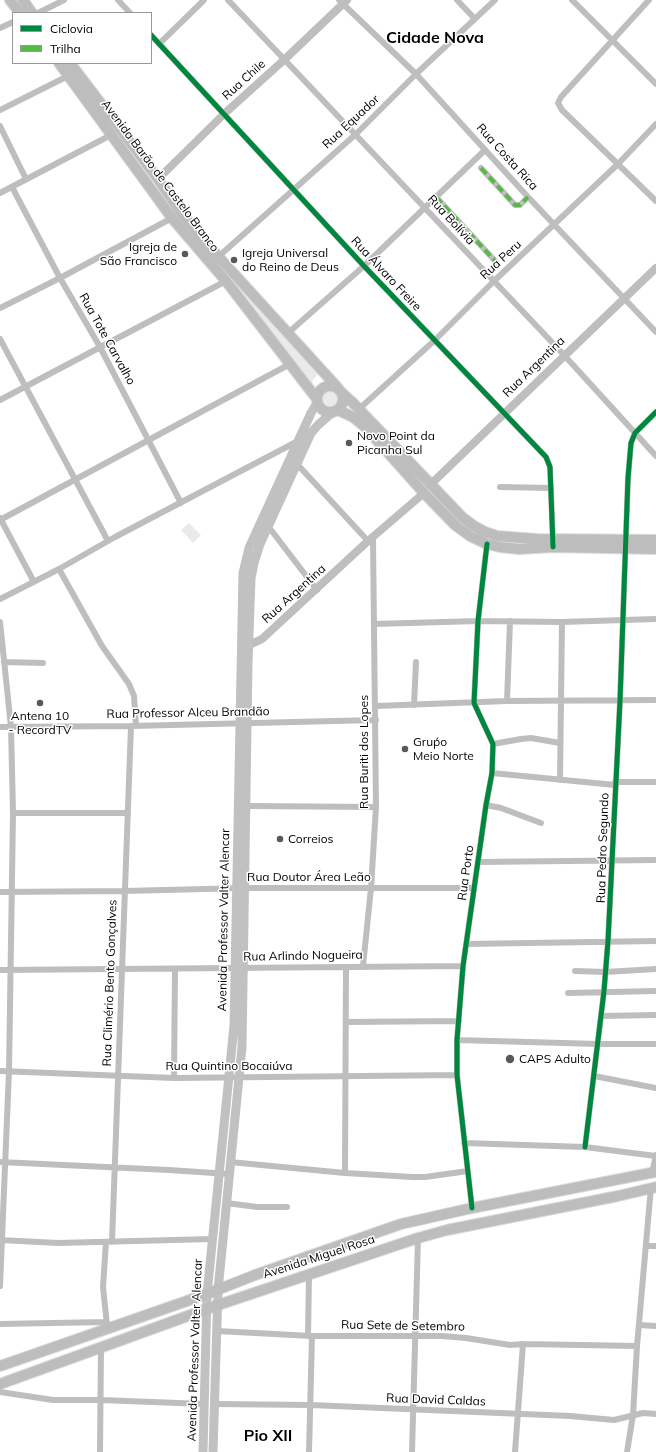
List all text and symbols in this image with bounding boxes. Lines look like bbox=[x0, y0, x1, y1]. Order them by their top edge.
legend bbox=[12, 12, 152, 64]
text: Ciclovia bbox=[50, 21, 93, 36]
district label: Cidade Nova bbox=[386, 28, 484, 48]
text: Trilha bbox=[50, 41, 81, 56]
street label: Rua Chile bbox=[219, 57, 269, 103]
street label: Rua Equador bbox=[320, 92, 382, 152]
street label: Avenida Barão de Castelo Branco bbox=[98, 97, 222, 255]
street label: Rua Costa Rica bbox=[473, 121, 541, 193]
street label: Rua Bolívia bbox=[424, 192, 478, 248]
street label: Rua Álvaro Freire bbox=[348, 234, 424, 314]
street label: Rua Peru bbox=[477, 237, 525, 283]
place label: Igreja de São Francisco bbox=[100, 240, 177, 268]
place label: Igreja Universal do Reino de Deus bbox=[242, 246, 339, 274]
marker: Igreja de São Francisco bbox=[180, 249, 190, 259]
marker: Igreja Universal do Reino de Deus bbox=[229, 255, 239, 265]
street label: Rua Tote Carvalho bbox=[76, 291, 138, 387]
street label: Rua Argentina bbox=[500, 334, 568, 400]
place label: Novo Point da Picanha Sul bbox=[357, 429, 435, 457]
marker: Novo Point da Picanha Sul bbox=[344, 438, 354, 448]
street label: Rua Argentina bbox=[259, 562, 329, 626]
street label: Rua Buriti dos Lopes bbox=[357, 695, 371, 809]
marker: Antena 10 - RecordTV bbox=[35, 698, 45, 708]
street label: Rua Professor Alceu Brandão bbox=[106, 704, 270, 722]
place label: Antena 10 - RecordTV bbox=[9, 709, 71, 737]
place label: Gruṕo Meio Norte bbox=[413, 735, 474, 763]
marker: Gruṕo Meio Norte bbox=[400, 744, 410, 754]
street label: Rua Pedro Segundo bbox=[594, 793, 612, 903]
street label: Avenida Professor Valter Alencar bbox=[215, 829, 233, 1011]
place label: Correios bbox=[288, 832, 333, 846]
marker: Correios bbox=[275, 834, 285, 844]
street label: Rua Porto bbox=[455, 844, 477, 902]
street label: Rua Doutor Área Leão bbox=[247, 870, 371, 884]
street label: Rua Climério Bento Gonçalves bbox=[100, 899, 120, 1067]
street label: Rua Arlindo Nogueira bbox=[243, 948, 363, 964]
place label: CAPS Adulto bbox=[519, 1052, 591, 1066]
marker: CAPS Adulto bbox=[504, 1053, 516, 1065]
street label: Rua Quintino Bocaiúva bbox=[165, 1059, 293, 1073]
street label: Avenida Miguel Rosa bbox=[261, 1232, 377, 1282]
street label: Avenida Professor Valter Alencar bbox=[185, 1258, 205, 1442]
street label: Rua Sete de Setembro bbox=[341, 1318, 465, 1334]
street label: Rua David Caldas bbox=[386, 1391, 486, 1409]
district label: Pio XII bbox=[244, 1426, 292, 1446]

